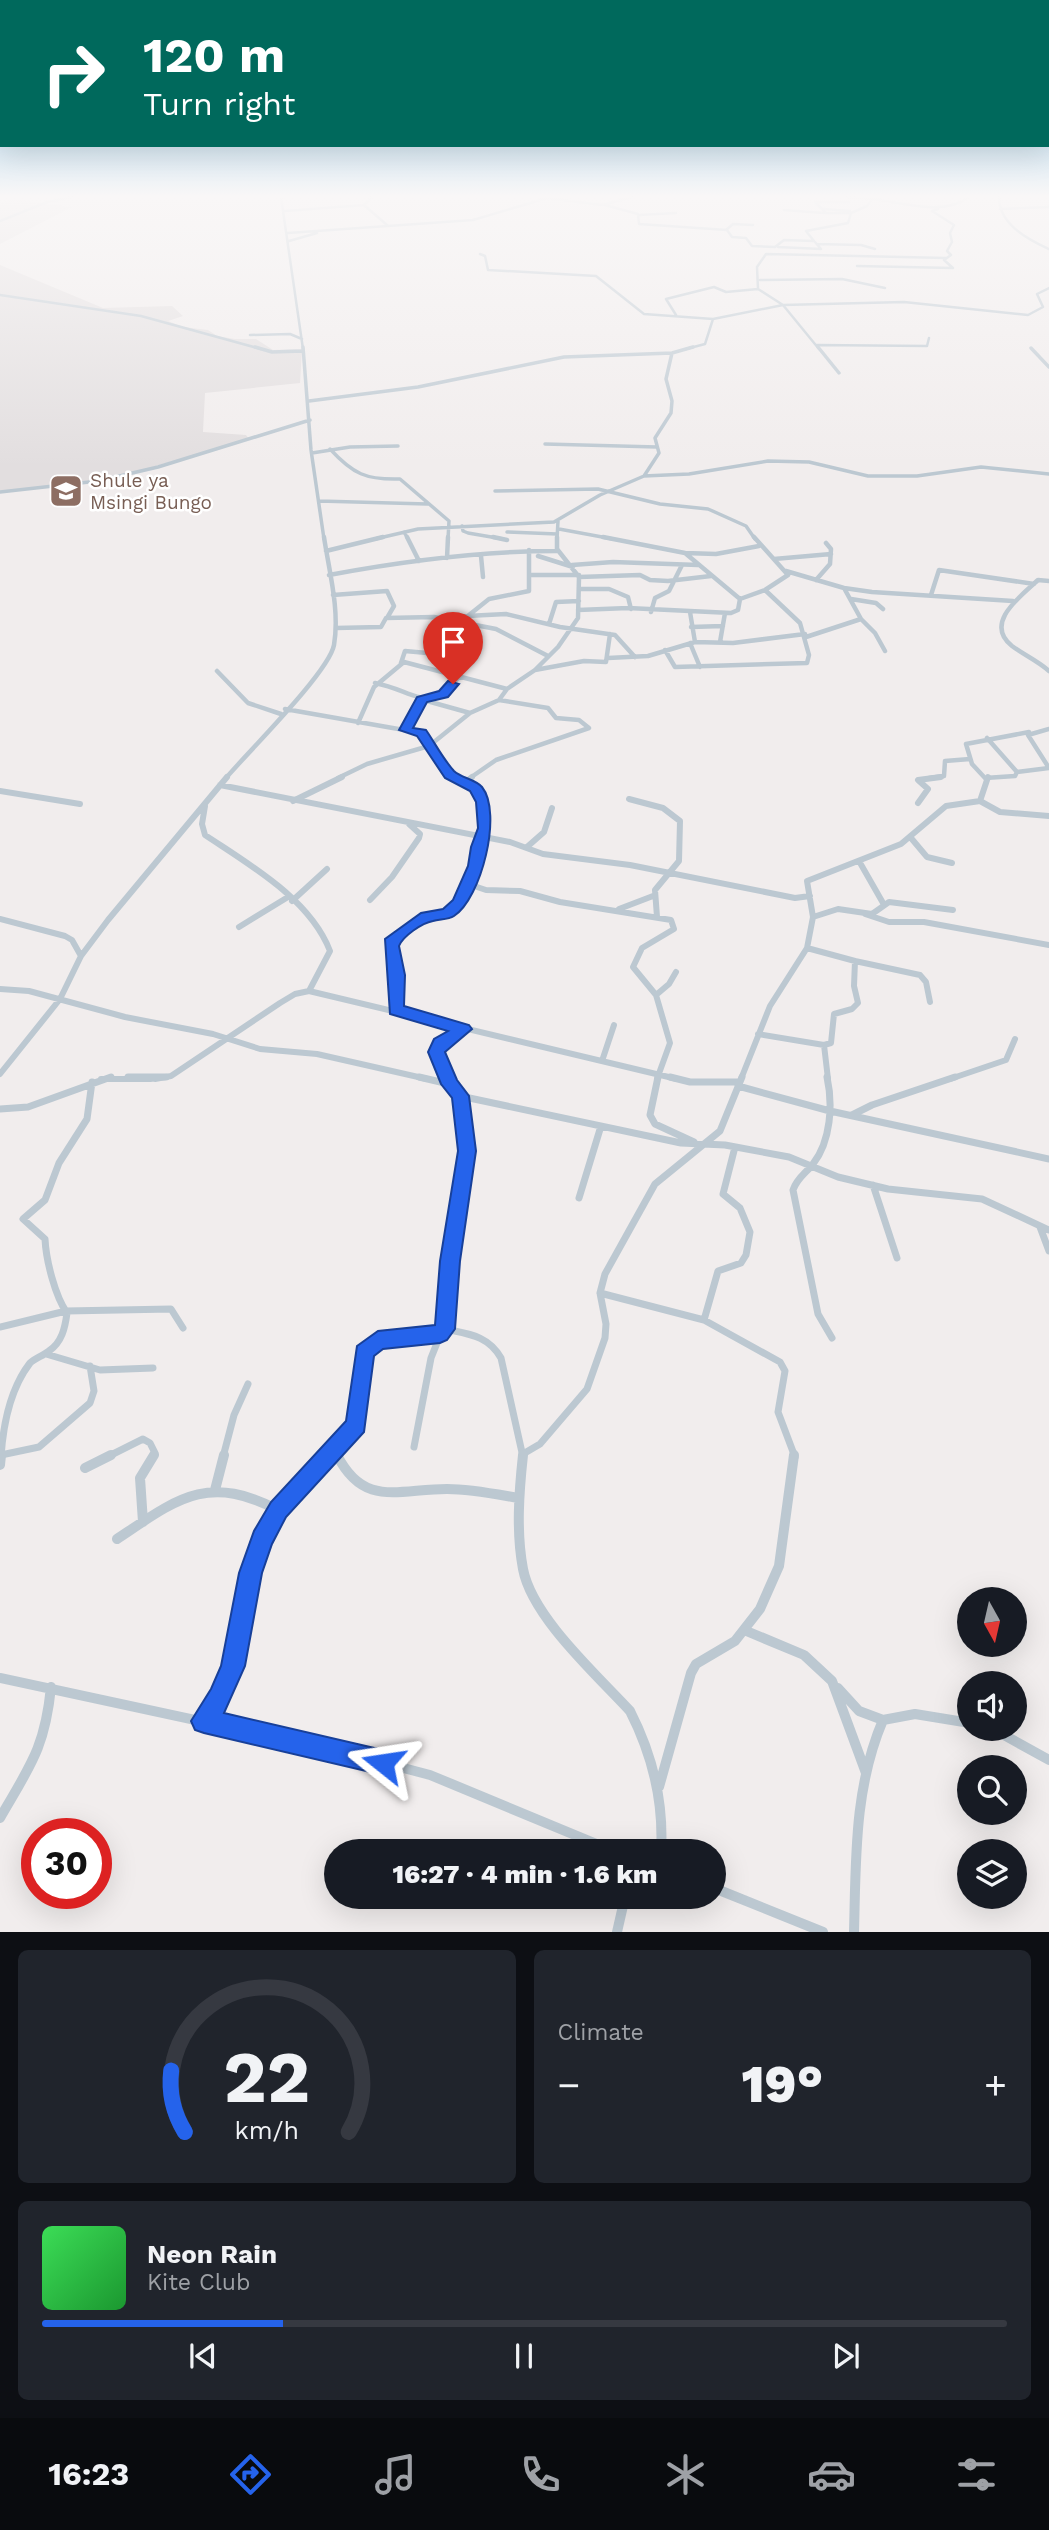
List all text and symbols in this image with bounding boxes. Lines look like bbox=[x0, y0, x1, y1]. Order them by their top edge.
text: 120 m bbox=[143, 26, 285, 84]
icon: right bbox=[28, 28, 119, 119]
text: Turn right bbox=[143, 85, 295, 123]
place label: Shule ya Msingi Bungo bbox=[90, 469, 212, 514]
school or university icon: Shule ya Msingi Bungo bbox=[47, 472, 85, 510]
pin bbox=[423, 612, 483, 684]
icon: arrive bbox=[434, 623, 472, 661]
north arrow bbox=[957, 1587, 1027, 1657]
map controls bbox=[957, 1587, 1027, 1909]
button: sound bbox=[957, 1671, 1027, 1741]
position arrow bbox=[346, 1726, 420, 1800]
button: search bbox=[957, 1755, 1027, 1825]
speed limit sign: 30 bbox=[21, 1818, 112, 1909]
button: layers bbox=[957, 1839, 1027, 1909]
text: 16:27 · 4 min · 1.6 km bbox=[393, 1859, 657, 1889]
text: Climate bbox=[558, 2019, 644, 2046]
text: 22 bbox=[223, 2035, 310, 2121]
text: 19° bbox=[741, 2054, 823, 2115]
text: − bbox=[558, 2063, 580, 2107]
text: + bbox=[984, 2063, 1007, 2107]
text: km/h bbox=[235, 2116, 299, 2145]
text: Neon Rain bbox=[147, 2239, 277, 2269]
text: Kite Club bbox=[147, 2269, 250, 2296]
icon: previous bbox=[184, 2337, 222, 2375]
icon: pause bbox=[505, 2337, 543, 2375]
icon: next bbox=[827, 2337, 865, 2375]
icon: directions bbox=[226, 2450, 275, 2499]
icon: music bbox=[371, 2450, 420, 2499]
icon: phone bbox=[516, 2450, 565, 2499]
icon: climate bbox=[661, 2450, 710, 2499]
icon: car bbox=[807, 2450, 856, 2499]
icon: filters bbox=[952, 2450, 1001, 2499]
text: 16:23 bbox=[48, 2455, 129, 2493]

